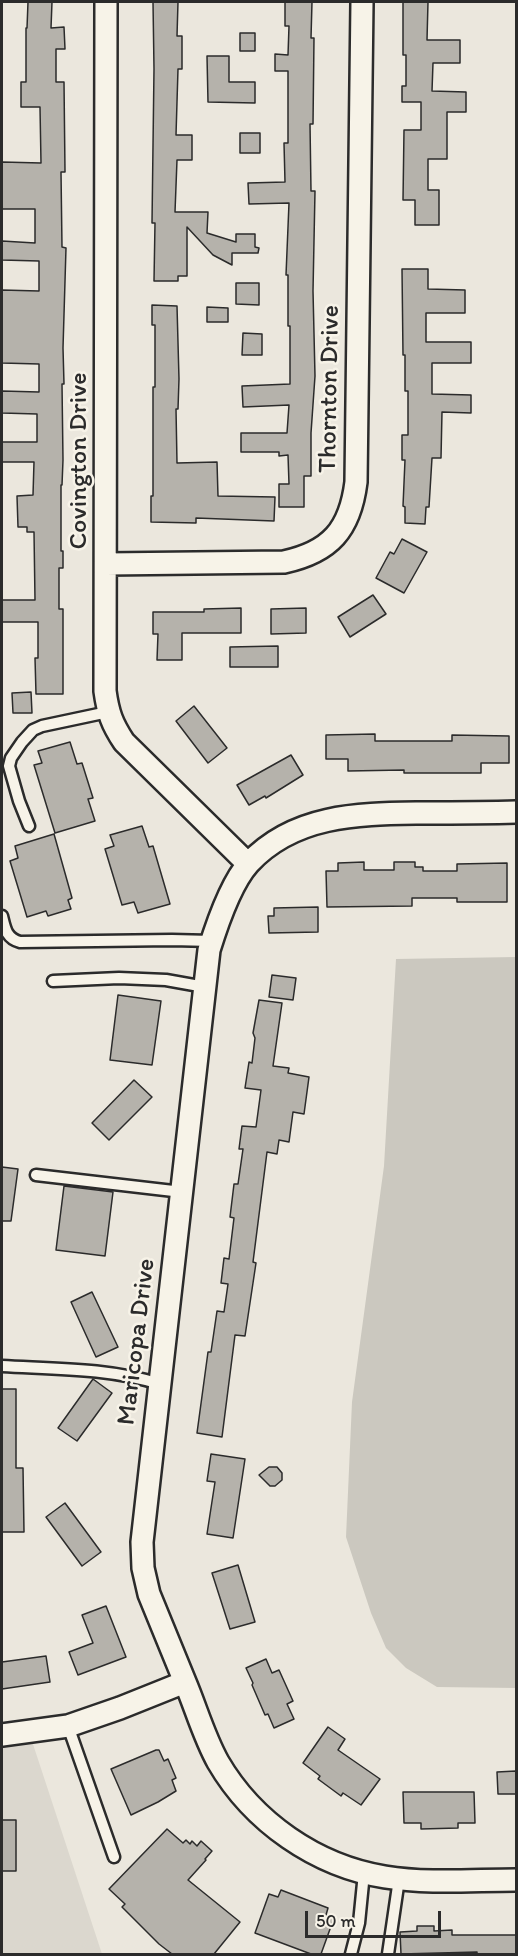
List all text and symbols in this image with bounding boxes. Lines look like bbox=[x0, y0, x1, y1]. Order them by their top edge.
street label: Thornton Drive bbox=[313, 305, 347, 473]
street label: Covington Drive bbox=[63, 372, 95, 550]
street label: Maricopa Drive bbox=[111, 1257, 163, 1427]
scale bar bbox=[308, 1899, 444, 1937]
text: 50 m bbox=[316, 1910, 356, 1932]

